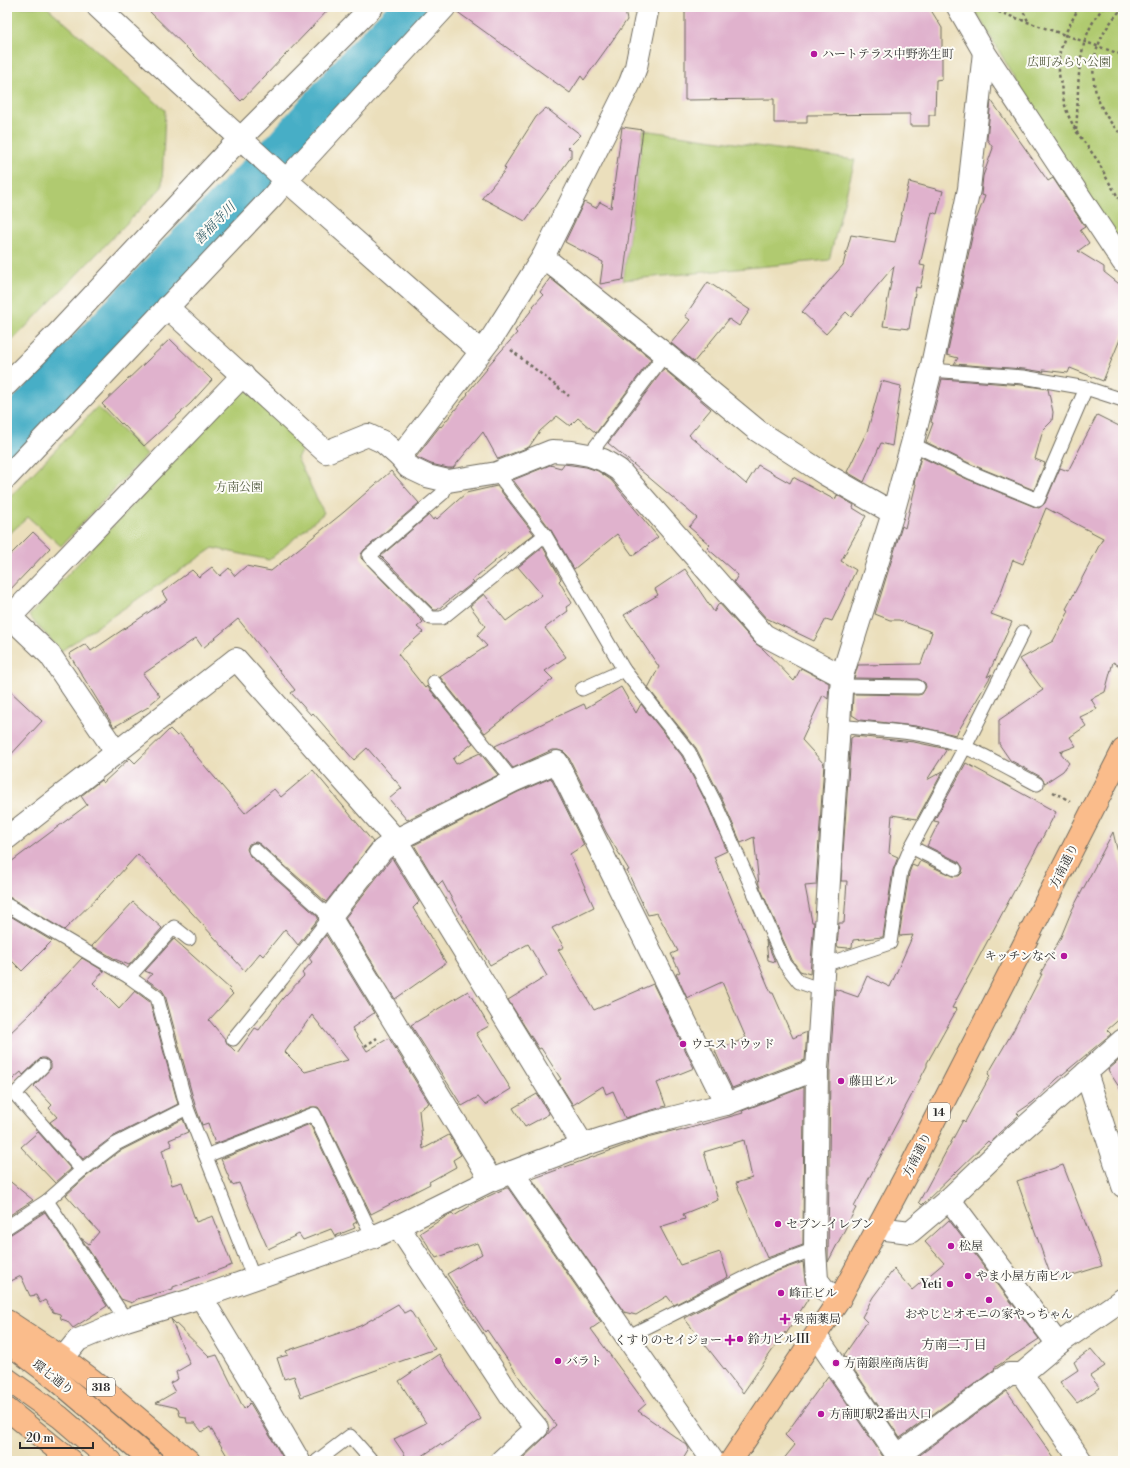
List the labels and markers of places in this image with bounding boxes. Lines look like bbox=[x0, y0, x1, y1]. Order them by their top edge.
place label: ハートテラス中野弥生町 bbox=[822, 47, 954, 62]
marker: ハートテラス中野弥生町 bbox=[809, 49, 819, 59]
place label: キッチンなべ bbox=[985, 949, 1056, 964]
marker: キッチンなべ bbox=[1059, 951, 1069, 961]
place label: ウエストウッド bbox=[691, 1037, 775, 1052]
marker: ウエストウッド bbox=[678, 1039, 688, 1049]
place label: 藤田ビル bbox=[849, 1074, 897, 1089]
marker: 藤田ビル bbox=[836, 1076, 846, 1086]
place label: セブン-イレブン bbox=[786, 1217, 874, 1232]
marker: セブン-イレブン bbox=[773, 1219, 783, 1229]
place label: 松屋 bbox=[959, 1239, 983, 1254]
marker: 松屋 bbox=[946, 1241, 956, 1251]
place label: やま小屋方南ビル bbox=[976, 1269, 1072, 1284]
marker: やま小屋方南ビル bbox=[963, 1271, 973, 1281]
place label: Yeti bbox=[920, 1277, 942, 1292]
marker: Yeti bbox=[945, 1279, 955, 1289]
place label: 峰正ビル bbox=[789, 1286, 837, 1301]
marker: 峰正ビル bbox=[776, 1288, 786, 1298]
marker: おやじとオモニの家やっちゃん bbox=[984, 1295, 994, 1305]
place label: おやじとオモニの家やっちゃん bbox=[905, 1307, 1073, 1322]
place label: 泉南薬局 bbox=[793, 1312, 841, 1327]
marker: 泉南薬局 bbox=[780, 1314, 790, 1324]
place label: 鈴力ビルIII bbox=[747, 1332, 810, 1347]
place label: くすりのセイジョー bbox=[615, 1333, 722, 1348]
marker: 鈴力ビルIII bbox=[735, 1334, 745, 1344]
marker: くすりのセイジョー bbox=[725, 1335, 735, 1345]
place label: バラト bbox=[566, 1354, 602, 1369]
marker: バラト bbox=[553, 1356, 563, 1366]
place label: 方南銀座商店街 bbox=[844, 1356, 929, 1371]
marker: 方南銀座商店街 bbox=[831, 1358, 841, 1368]
place label: 方南町駅2番出入口 bbox=[829, 1407, 932, 1422]
marker: 方南町駅2番出入口 bbox=[816, 1409, 826, 1419]

